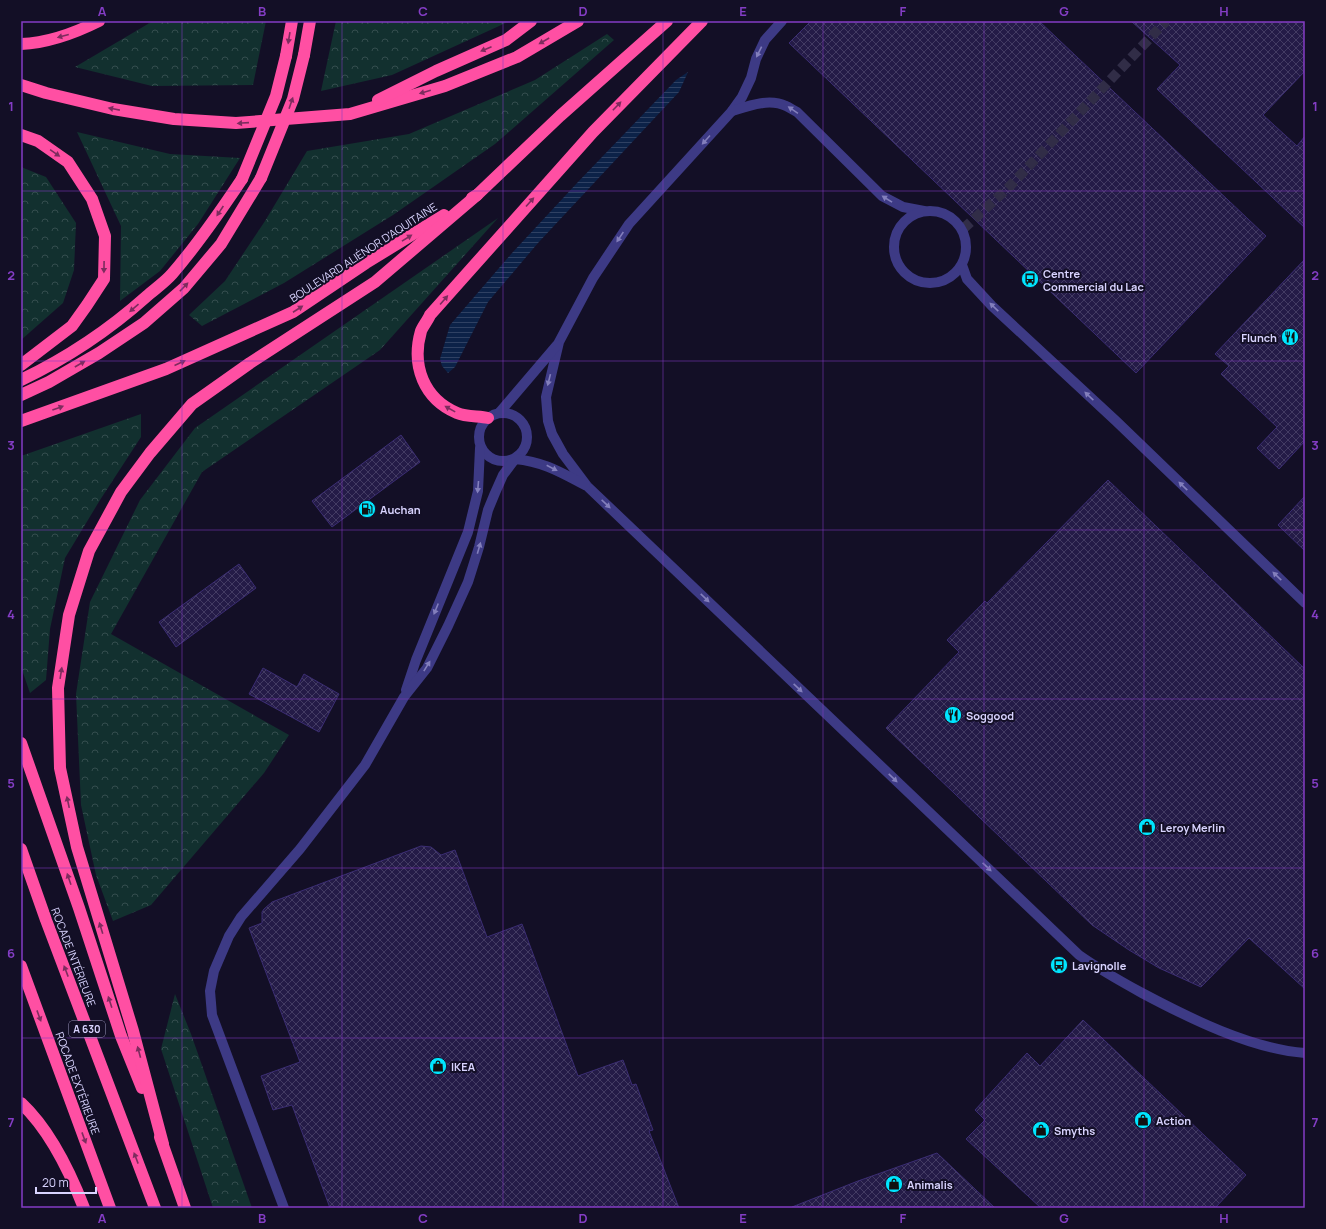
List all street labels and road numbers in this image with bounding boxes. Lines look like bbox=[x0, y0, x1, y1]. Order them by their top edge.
street label: BOULEVARD ALIÉNOR D'AQUITAINE bbox=[286, 199, 440, 305]
street label: ROCADE INTÉRIEURE bbox=[48, 905, 100, 1009]
road number: A 630 bbox=[69, 1021, 105, 1037]
street label: ROCADE EXTÉRIEURE bbox=[52, 1030, 104, 1136]

